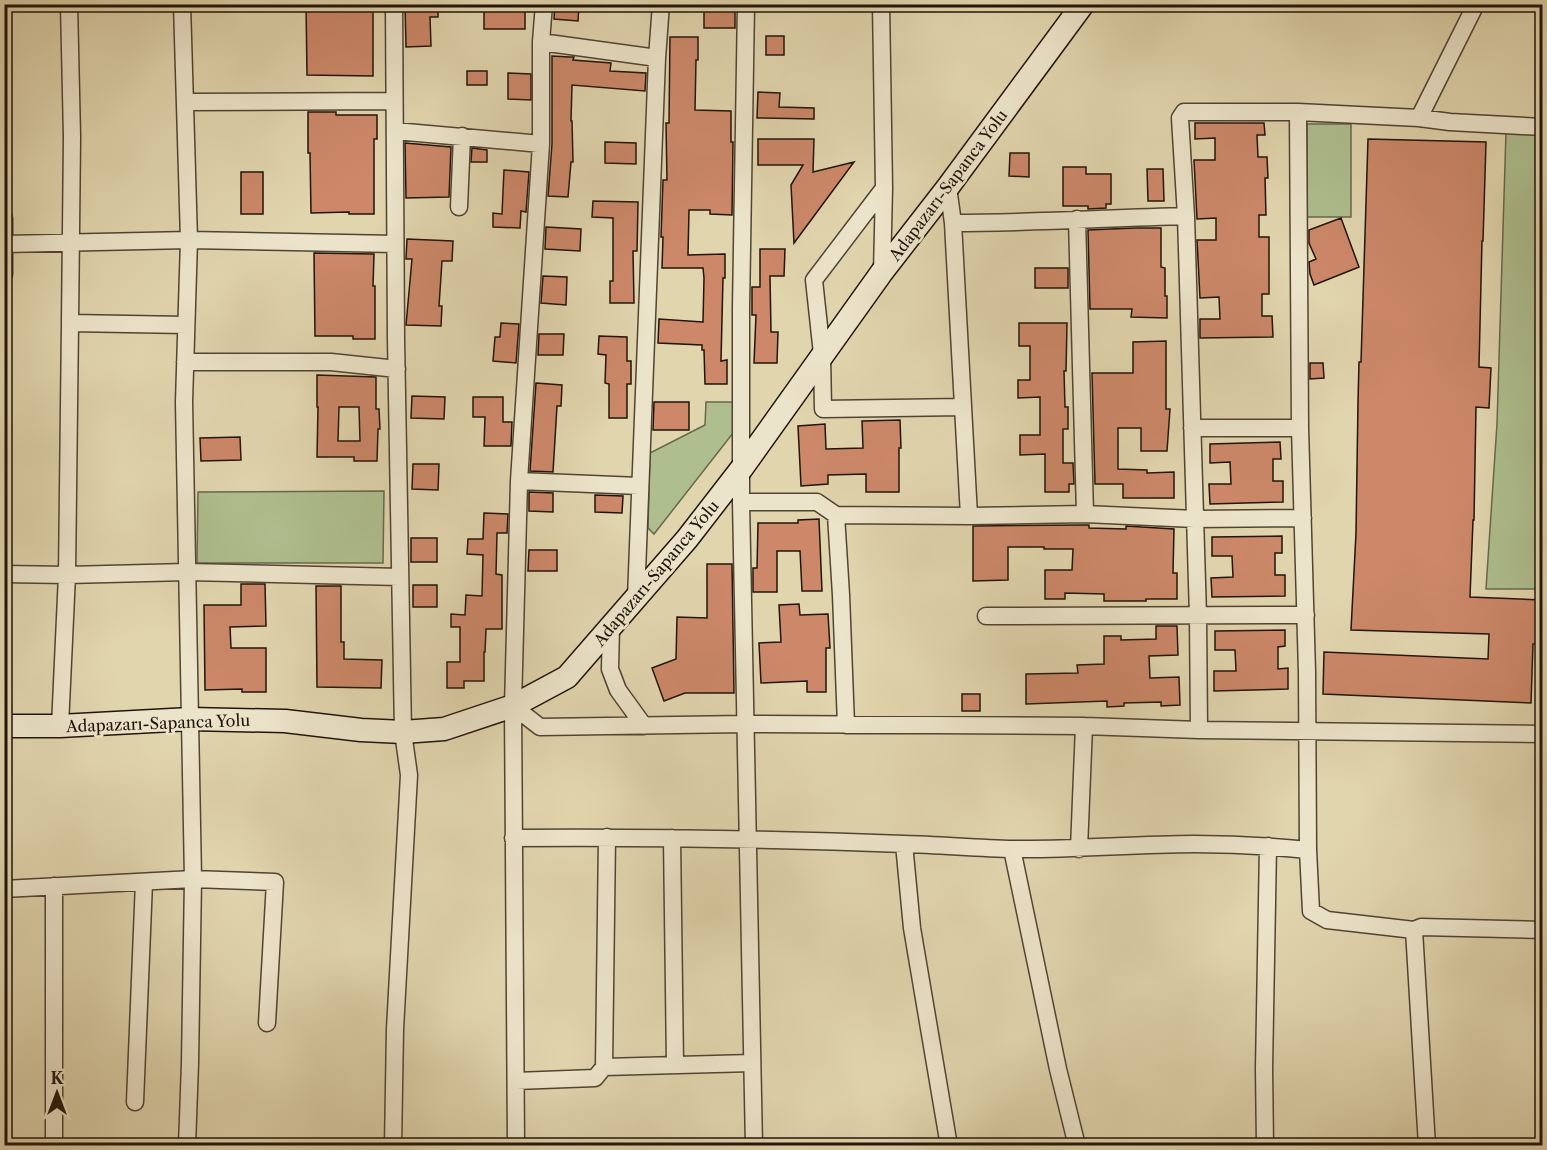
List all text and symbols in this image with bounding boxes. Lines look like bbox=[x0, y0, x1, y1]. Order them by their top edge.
street label: Adapazarı-Sapanca Yolu bbox=[884, 105, 1012, 265]
street label: Adapazarı-Sapanca Yolu bbox=[588, 496, 723, 651]
street label: Adapazarı-Sapanca Yolu bbox=[65, 710, 251, 736]
north arrow bbox=[27, 1063, 87, 1123]
text: K bbox=[51, 1068, 65, 1088]

